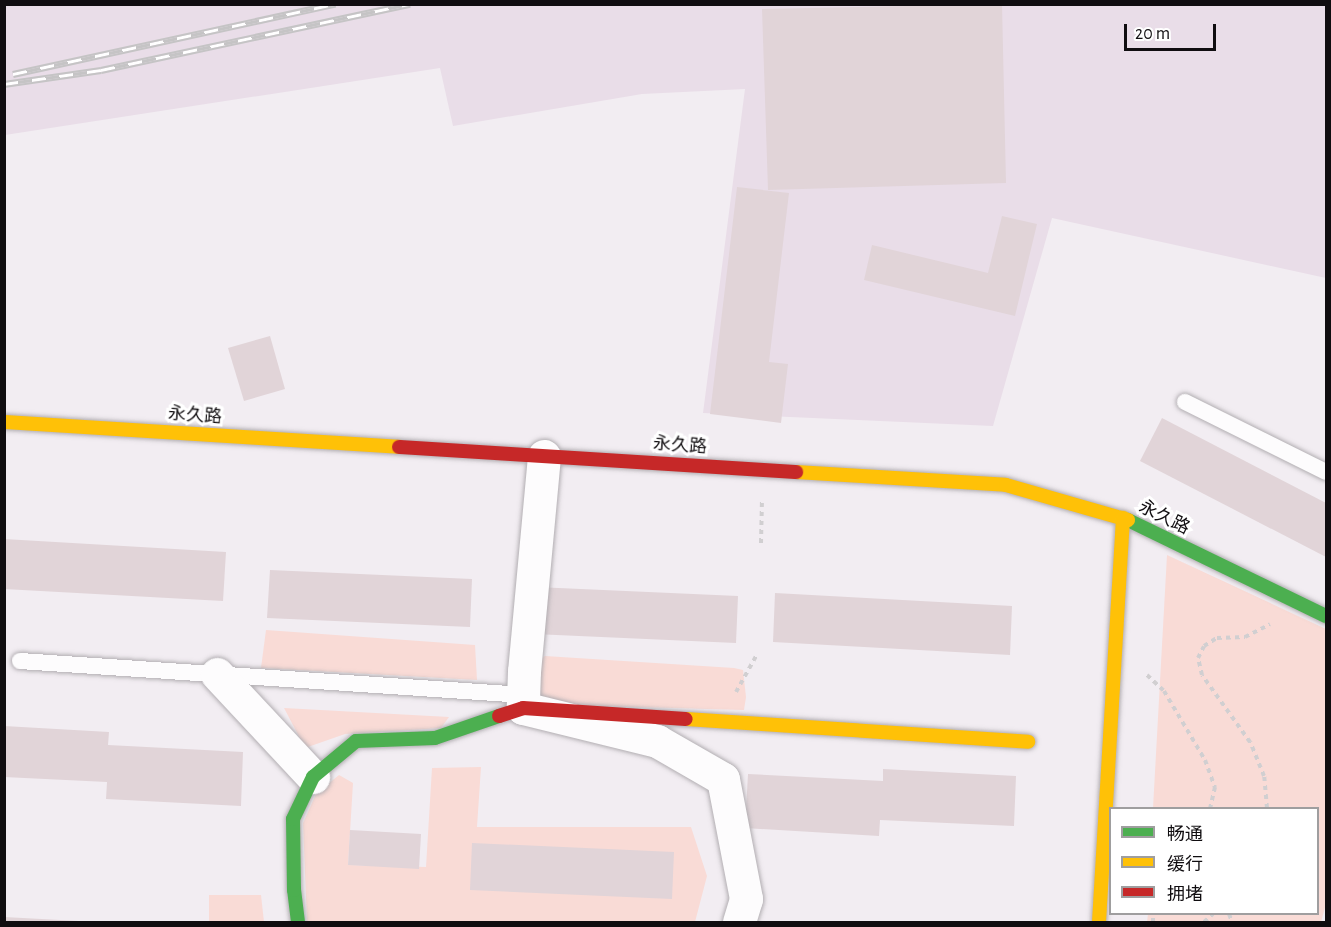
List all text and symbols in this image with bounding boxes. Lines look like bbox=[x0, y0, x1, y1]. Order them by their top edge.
scale bar bbox=[1127, 12, 1218, 50]
text: 20 m bbox=[1135, 25, 1170, 43]
street label: 永久路 bbox=[167, 403, 223, 429]
street label: 永久路 bbox=[652, 433, 708, 459]
street label: 永久路 bbox=[1135, 496, 1193, 540]
legend bbox=[1109, 807, 1319, 915]
text: 畅通 bbox=[1167, 826, 1203, 844]
text: 缓行 bbox=[1167, 856, 1203, 874]
text: 拥堵 bbox=[1167, 886, 1203, 904]

